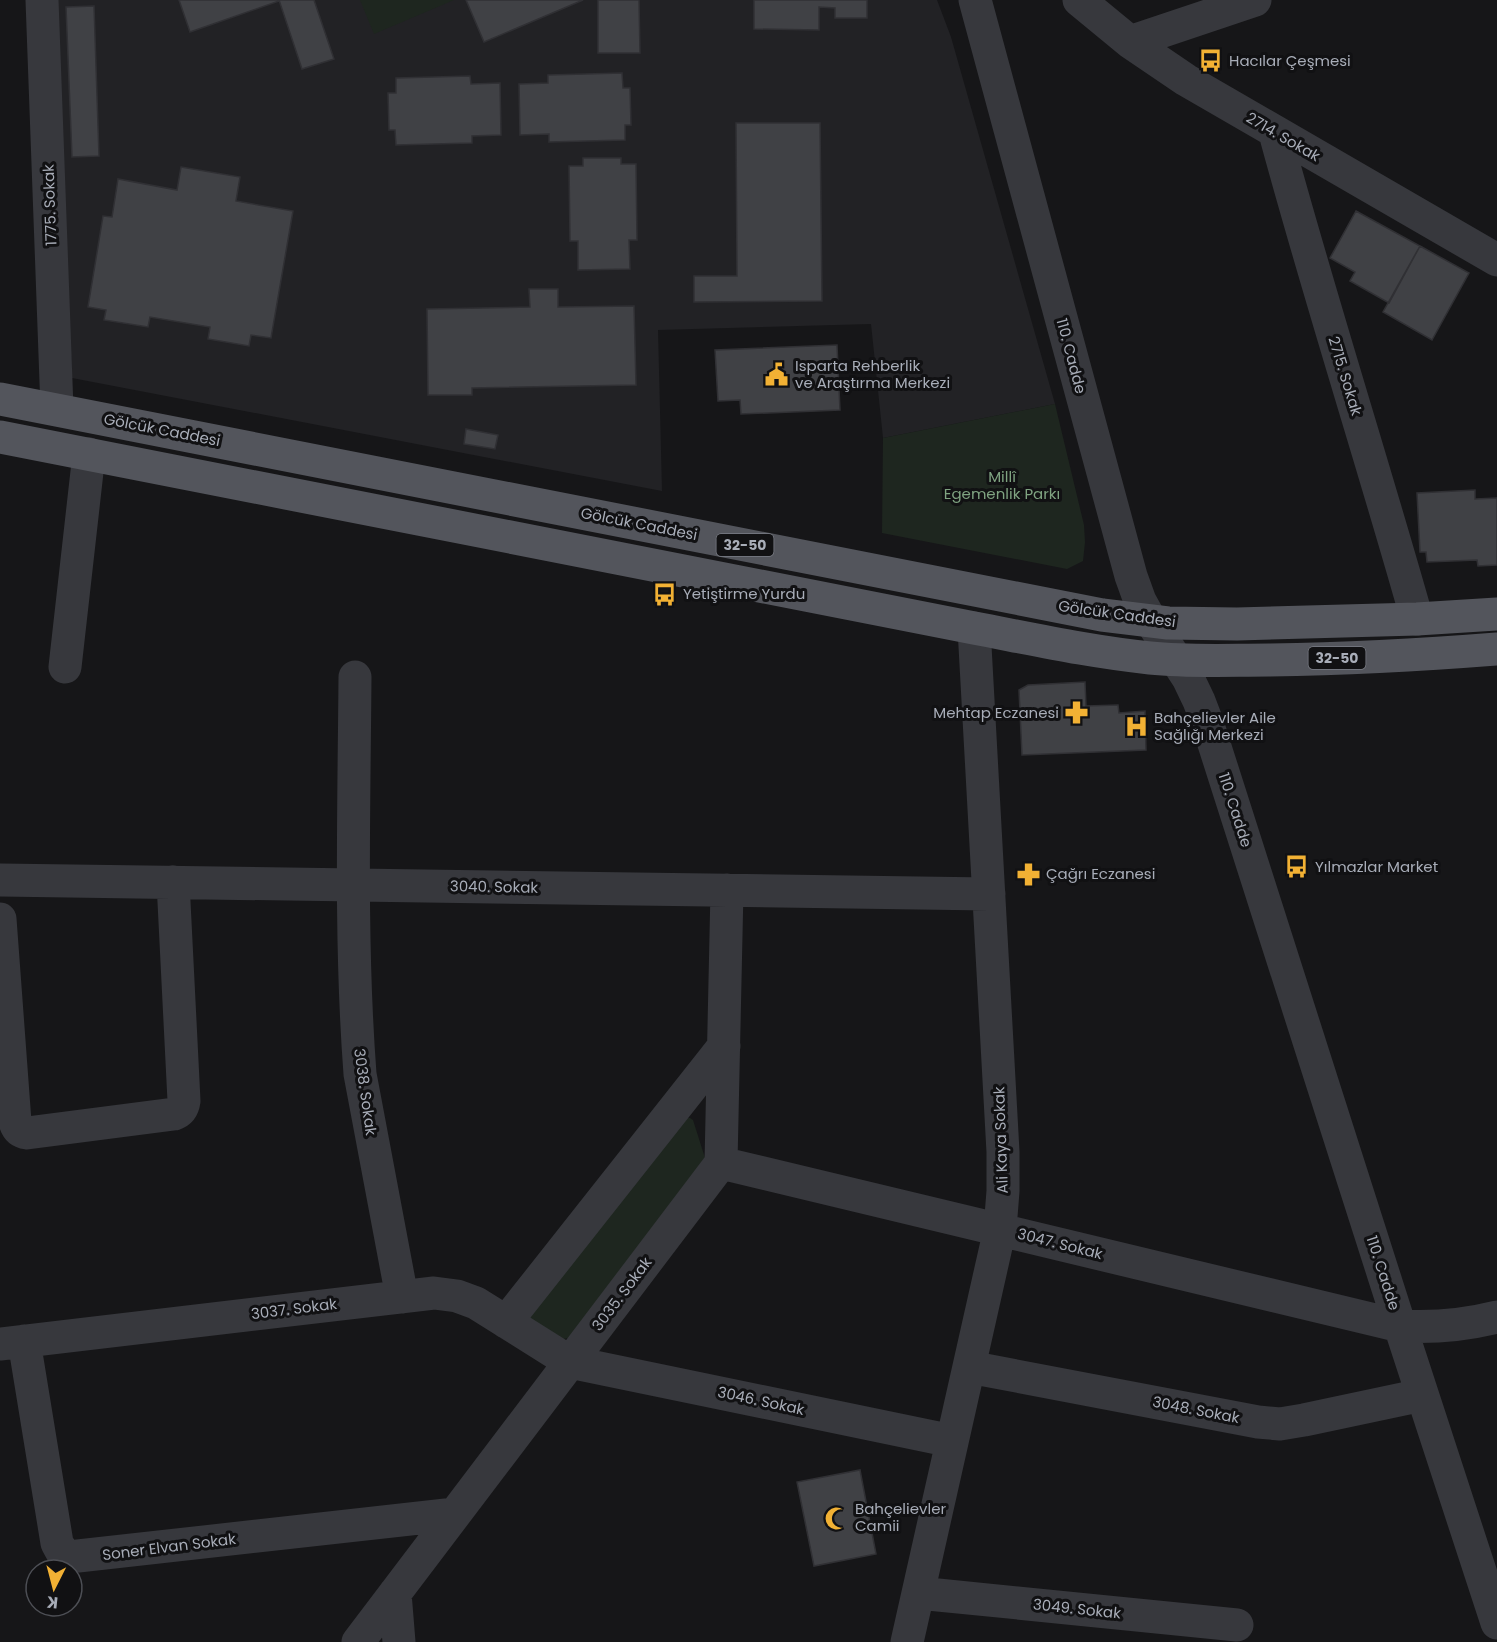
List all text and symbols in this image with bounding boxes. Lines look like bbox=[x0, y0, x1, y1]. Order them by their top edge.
bus stop icon: Hacılar Çeşmesi bbox=[1198, 48, 1224, 74]
place label: Hacılar Çeşmesi bbox=[1229, 50, 1351, 71]
street label: 2714. Sokak bbox=[1242, 107, 1324, 166]
street label: 1775. Sokak bbox=[38, 164, 61, 246]
street label: 110. Cadde bbox=[1051, 316, 1092, 396]
street label: 2715. Sokak bbox=[1323, 333, 1368, 418]
place label: Isparta Rehberlik ve Araştırma Merkezi bbox=[795, 355, 950, 393]
public building icon: Isparta Rehberlik ve Araştırma Merkezi bbox=[764, 362, 790, 388]
street label: Gölcük Caddesi bbox=[102, 408, 222, 451]
park label: Millî Egemenlik Parkı bbox=[944, 466, 1060, 504]
street label: Gölcük Caddesi bbox=[579, 502, 699, 545]
road number: 32-50 bbox=[716, 534, 774, 556]
bus stop icon: Yetiştirme Yurdu bbox=[652, 581, 678, 607]
place label: Yetiştirme Yurdu bbox=[683, 583, 805, 604]
street label: Gölcük Caddesi bbox=[1057, 595, 1177, 632]
road number: 32-50 bbox=[1308, 647, 1366, 669]
pharmacy icon: Mehtap Eczanesi bbox=[1064, 700, 1090, 726]
place label: Mehtap Eczanesi bbox=[933, 702, 1059, 723]
place label: Bahçelievler Aile Sağlığı Merkezi bbox=[1154, 707, 1276, 745]
hospital icon: Bahçelievler Aile Sağlığı Merkezi bbox=[1123, 714, 1149, 740]
street label: 110. Cadde bbox=[1214, 770, 1257, 850]
bus stop icon: Yılmazlar Market bbox=[1284, 854, 1310, 880]
place label: Yılmazlar Market bbox=[1315, 856, 1438, 877]
pharmacy icon: Çağrı Eczanesi bbox=[1015, 861, 1041, 887]
place label: Çağrı Eczanesi bbox=[1046, 863, 1155, 884]
street label: 3040. Sokak bbox=[450, 875, 539, 898]
street label: 3038. Sokak bbox=[349, 1047, 382, 1137]
street label: Ali Kaya Sokak bbox=[988, 1086, 1013, 1194]
street label: 3047. Sokak bbox=[1015, 1223, 1105, 1264]
street label: 110. Cadde bbox=[1362, 1233, 1405, 1313]
street label: 3035. Sokak bbox=[587, 1252, 657, 1335]
street label: 3037. Sokak bbox=[250, 1293, 338, 1324]
street label: 3046. Sokak bbox=[716, 1381, 807, 1420]
street label: 3048. Sokak bbox=[1151, 1391, 1242, 1428]
place label: Bahçelievler Camii bbox=[855, 1498, 946, 1536]
mosque icon: Bahçelievler Camii bbox=[824, 1505, 850, 1531]
street label: Soner Elvan Sokak bbox=[101, 1528, 237, 1565]
north arrow bbox=[24, 1558, 84, 1618]
text: K bbox=[46, 1590, 59, 1614]
street label: 3049. Sokak bbox=[1032, 1593, 1122, 1624]

